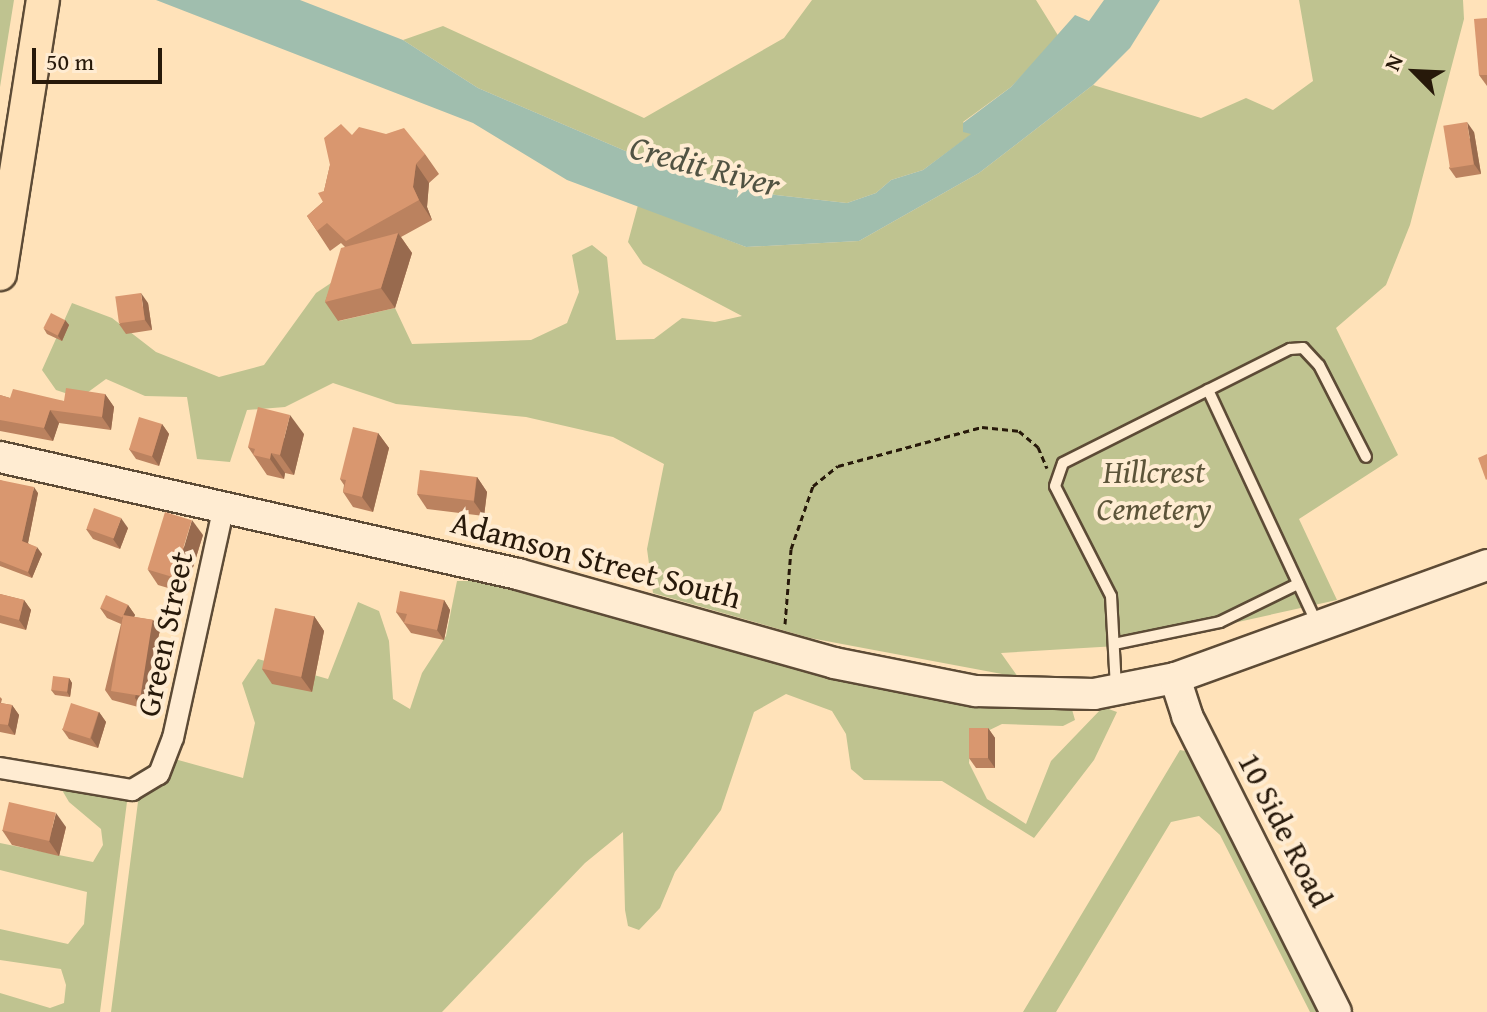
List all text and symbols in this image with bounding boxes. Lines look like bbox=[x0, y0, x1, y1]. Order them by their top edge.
scale bar bbox=[36, 32, 166, 82]
north arrow bbox=[1375, 32, 1455, 112]
text: 50 m bbox=[46, 44, 94, 79]
text: N bbox=[1375, 49, 1411, 75]
water label: Credit River bbox=[626, 125, 784, 205]
park label: Hillcrest Cemetery bbox=[1097, 454, 1211, 529]
street label: Adamson Street South bbox=[447, 503, 745, 617]
street label: Green Street bbox=[129, 548, 201, 720]
street label: 10 Side Road bbox=[1230, 746, 1340, 914]

